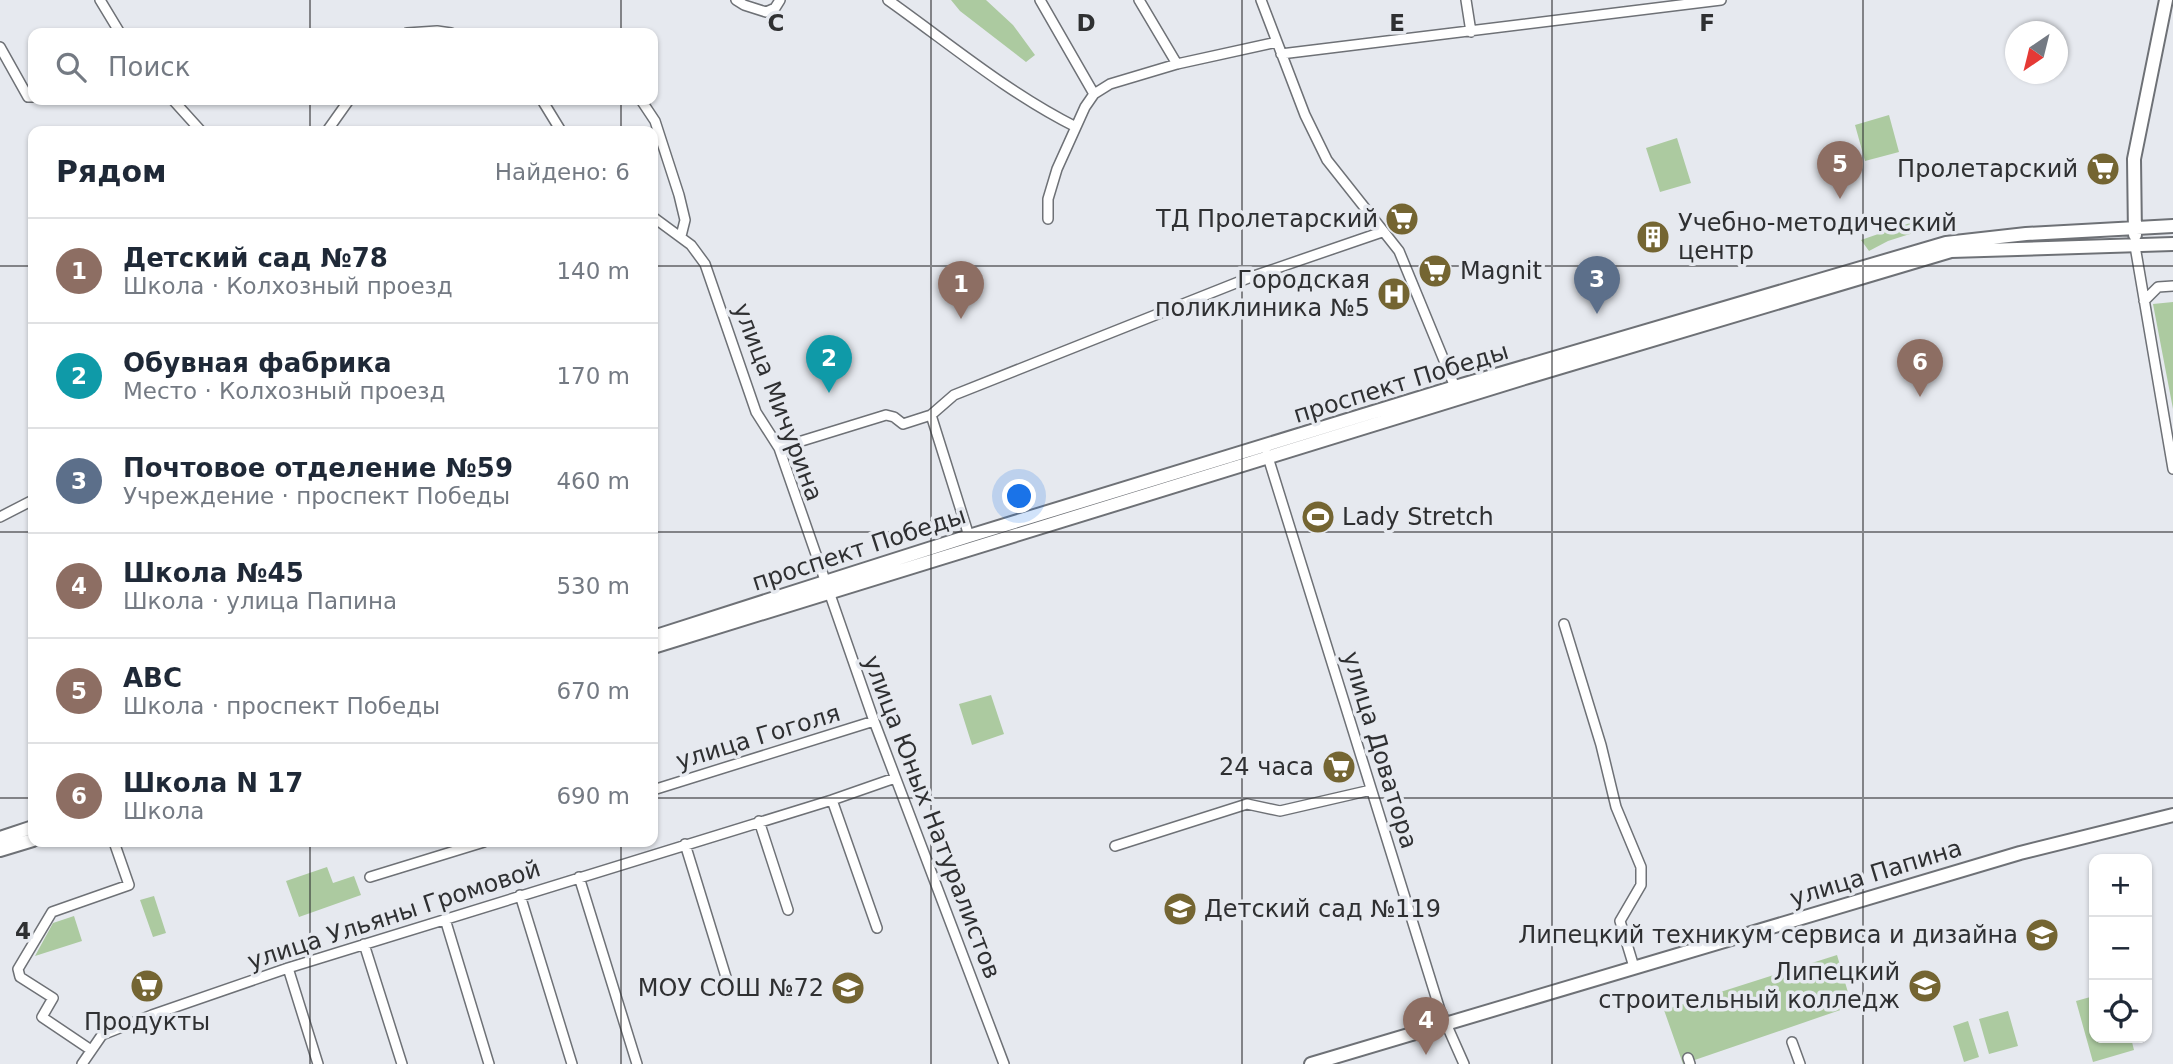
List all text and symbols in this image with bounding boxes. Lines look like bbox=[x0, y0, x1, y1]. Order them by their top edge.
text: C bbox=[768, 10, 784, 36]
text: D bbox=[1076, 10, 1096, 36]
text: E bbox=[1389, 10, 1405, 36]
text: F bbox=[1699, 10, 1715, 36]
north arrow bbox=[2005, 21, 2068, 84]
search box bbox=[28, 28, 658, 105]
icon: search bbox=[52, 48, 90, 86]
text: Поиск bbox=[108, 52, 190, 82]
pin: 5 bbox=[1817, 141, 1863, 199]
supermarket icon: Пролетарский bbox=[2084, 150, 2122, 188]
text: Рядом bbox=[56, 154, 167, 189]
place label: Пролетарский bbox=[1897, 155, 2078, 183]
text: Найдено: 6 bbox=[495, 159, 630, 185]
supermarket icon: ТД Пролетарский bbox=[1383, 200, 1421, 238]
place label: ТД Пролетарский bbox=[1155, 205, 1378, 233]
place label: Учебно-методический центр bbox=[1678, 209, 1957, 265]
building icon: Учебно-методический центр bbox=[1634, 218, 1672, 256]
text: Детский сад №78 bbox=[123, 243, 388, 273]
supermarket icon: Magnit bbox=[1416, 252, 1454, 290]
pin: 3 bbox=[1574, 256, 1620, 314]
place label: Magnit bbox=[1460, 257, 1542, 285]
text: 1 bbox=[71, 258, 87, 284]
text: 140 m bbox=[556, 258, 630, 284]
pin: 1 bbox=[938, 261, 984, 319]
place label: Городская поликлиника №5 bbox=[1155, 266, 1370, 322]
text: Школа · Колхозный проезд bbox=[123, 273, 453, 299]
hospital icon: Городская поликлиника №5 bbox=[1375, 275, 1413, 313]
street label: улица Мичурина bbox=[727, 299, 829, 505]
pin: 2 bbox=[806, 335, 852, 393]
street label: проспект Победы bbox=[1290, 337, 1512, 429]
pin: 6 bbox=[1897, 339, 1943, 397]
text: Обувная фабрика bbox=[123, 348, 391, 378]
text: 2 bbox=[71, 363, 87, 389]
text: 170 m bbox=[556, 363, 630, 389]
text: Место · Колхозный проезд bbox=[123, 378, 446, 404]
text: Почтовое отделение №59 bbox=[123, 453, 513, 483]
text: 3 bbox=[71, 468, 87, 494]
text: 460 m bbox=[556, 468, 630, 494]
your location bbox=[1002, 479, 1036, 513]
text: Учреждение · проспект Победы bbox=[123, 483, 510, 509]
sports icon: Lady Stretch bbox=[1299, 498, 1337, 536]
street label: проспект Победы bbox=[749, 501, 969, 597]
place label: Lady Stretch bbox=[1342, 503, 1494, 531]
text: Школа №45 bbox=[123, 558, 304, 588]
text: 4 bbox=[71, 573, 87, 599]
text: 530 m bbox=[556, 573, 630, 599]
text: Школа · улица Папина bbox=[123, 588, 397, 614]
street label: улица Доватора bbox=[1337, 648, 1423, 852]
street label: улица Юных Натуралистов bbox=[857, 651, 1007, 983]
text: АВС bbox=[123, 663, 182, 693]
text: 5 bbox=[71, 678, 87, 704]
text: 670 m bbox=[556, 678, 630, 704]
text: Школа · проспект Победы bbox=[123, 693, 440, 719]
street label: улица Гоголя bbox=[673, 699, 843, 775]
supermarket icon: 24 часа bbox=[1320, 748, 1358, 786]
place label: 24 часа bbox=[1219, 753, 1314, 781]
text: Школа N 17 bbox=[123, 768, 303, 798]
text: 6 bbox=[71, 783, 87, 809]
text: 690 m bbox=[556, 783, 630, 809]
text: Школа bbox=[123, 798, 204, 824]
street label: улица Папина bbox=[1787, 834, 1965, 912]
street label: улица Ульяны Громовой bbox=[244, 854, 544, 976]
map controls bbox=[2089, 854, 2152, 1043]
button: + bbox=[2089, 854, 2152, 917]
school or university icon: Детский сад №119 bbox=[1161, 890, 1199, 928]
place label: Детский сад №119 bbox=[1204, 895, 1441, 923]
school or university icon: Липецкий техникум сервиса и дизайна bbox=[2023, 916, 2061, 954]
button: − bbox=[2089, 917, 2152, 980]
text: 4 bbox=[15, 918, 31, 944]
place label: Липецкий техникум сервиса и дизайна bbox=[1518, 921, 2018, 949]
place label: Липецкий строительный колледж bbox=[1598, 958, 1900, 1014]
supermarket icon: Продукты bbox=[128, 967, 166, 1005]
school or university icon: Липецкий строительный колледж bbox=[1906, 967, 1944, 1005]
school or university icon: МОУ СОШ №72 bbox=[829, 969, 867, 1007]
place label: МОУ СОШ №72 bbox=[638, 974, 824, 1002]
button: locate bbox=[2089, 980, 2152, 1043]
pin: 4 bbox=[1403, 997, 1449, 1055]
place label: Продукты bbox=[84, 1008, 210, 1036]

